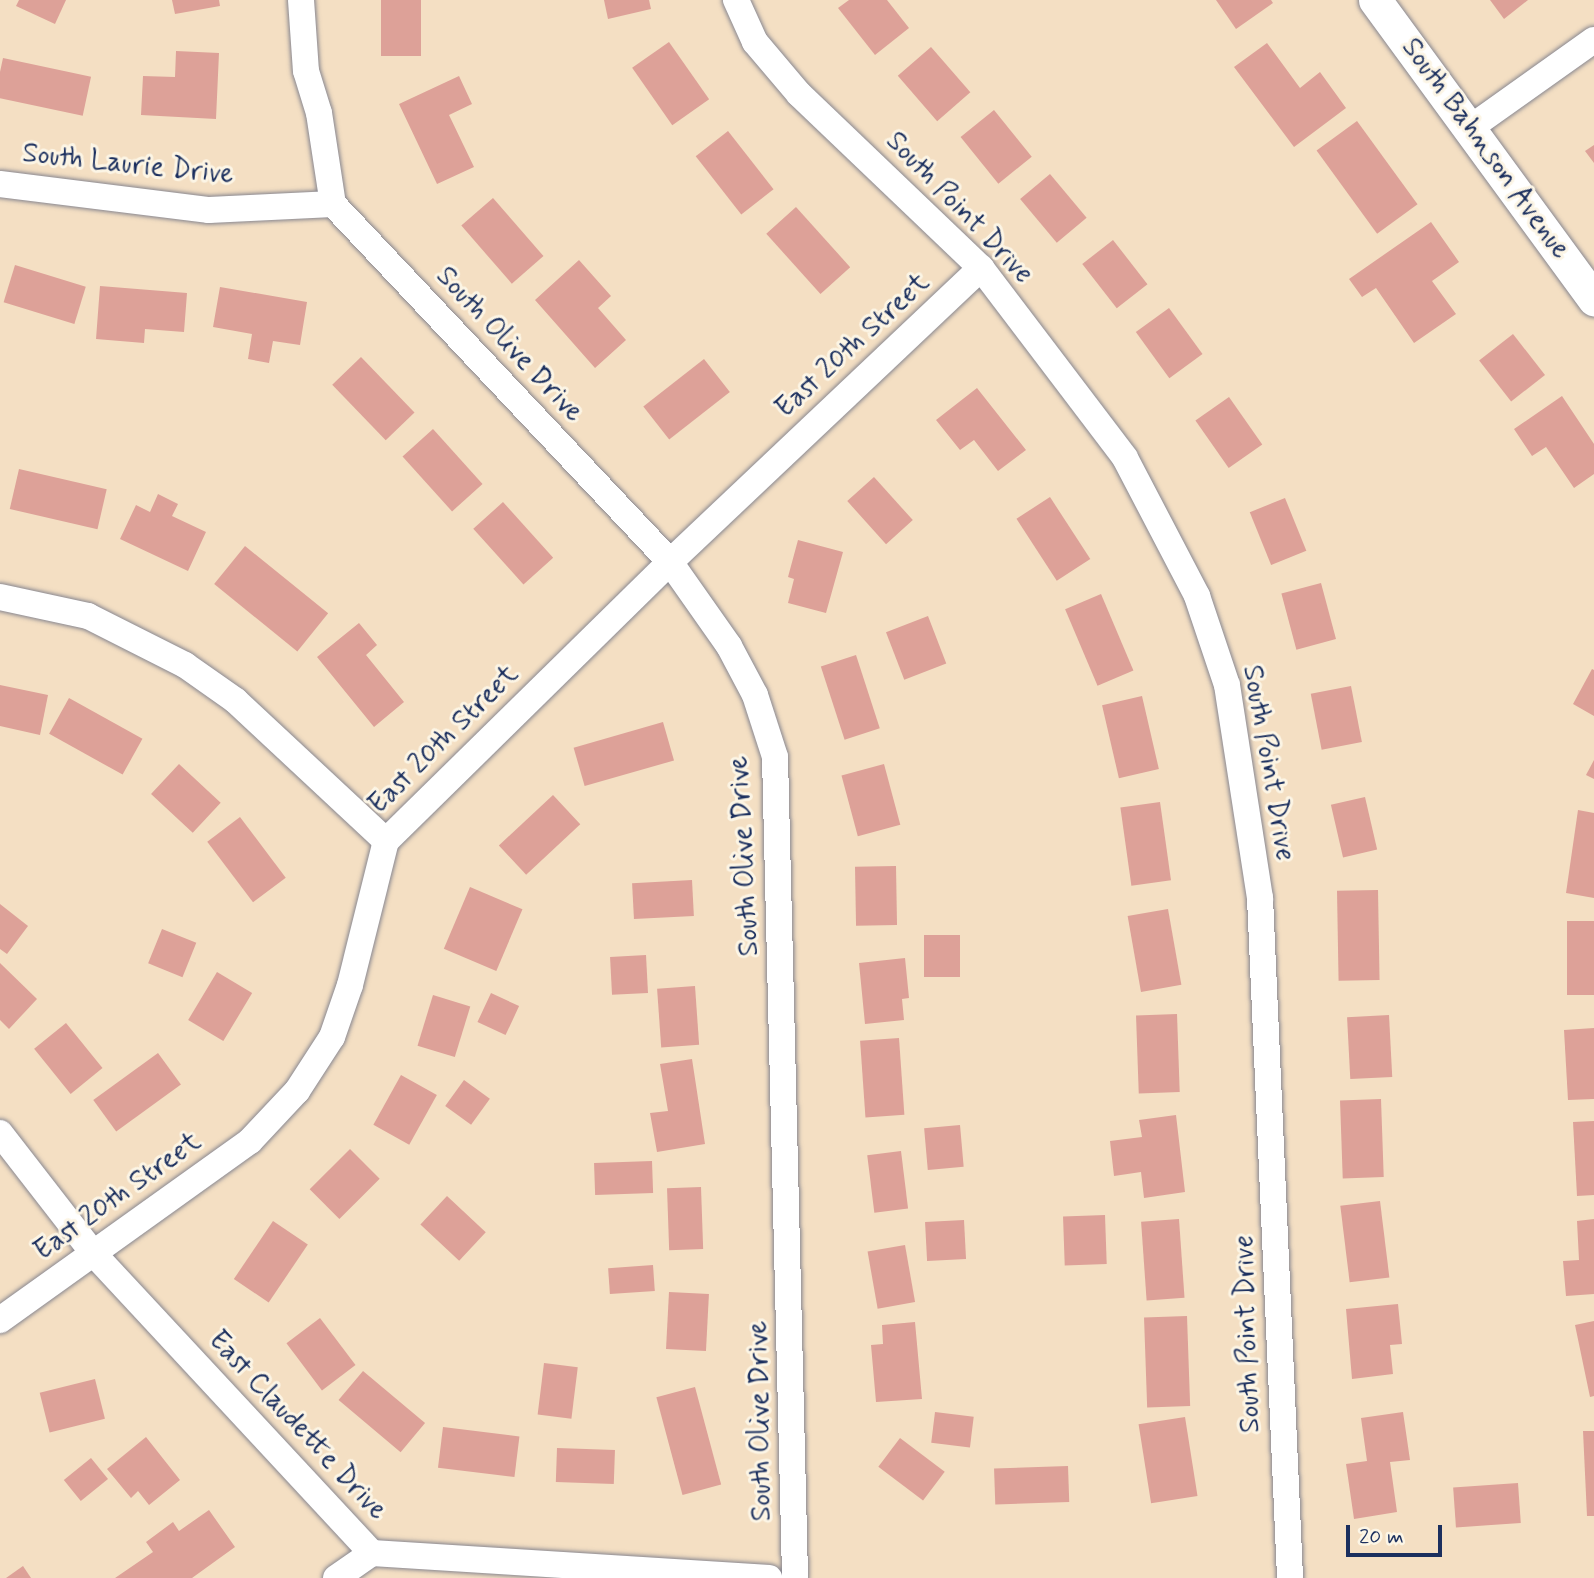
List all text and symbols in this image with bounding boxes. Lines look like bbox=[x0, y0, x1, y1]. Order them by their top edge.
street label: South Bahnson Avenue bbox=[1392, 29, 1578, 269]
street label: South Point Drive bbox=[878, 125, 1040, 291]
street label: South Laurie Drive bbox=[21, 137, 235, 193]
street label: South Olive Drive bbox=[429, 261, 589, 429]
street label: East 20th Street bbox=[769, 266, 937, 426]
street label: East 20th Street bbox=[362, 658, 526, 822]
street label: South Point Drive bbox=[1234, 663, 1302, 863]
street label: South Olive Drive bbox=[723, 756, 767, 956]
street label: East 20th Street bbox=[28, 1125, 208, 1269]
street label: South Point Drive bbox=[1228, 1234, 1268, 1434]
street label: South Olive Drive bbox=[742, 1321, 780, 1521]
street label: East Claudette Drive bbox=[201, 1325, 393, 1527]
scale bar bbox=[1349, 1512, 1445, 1556]
text: 20 m bbox=[1359, 1523, 1404, 1551]

